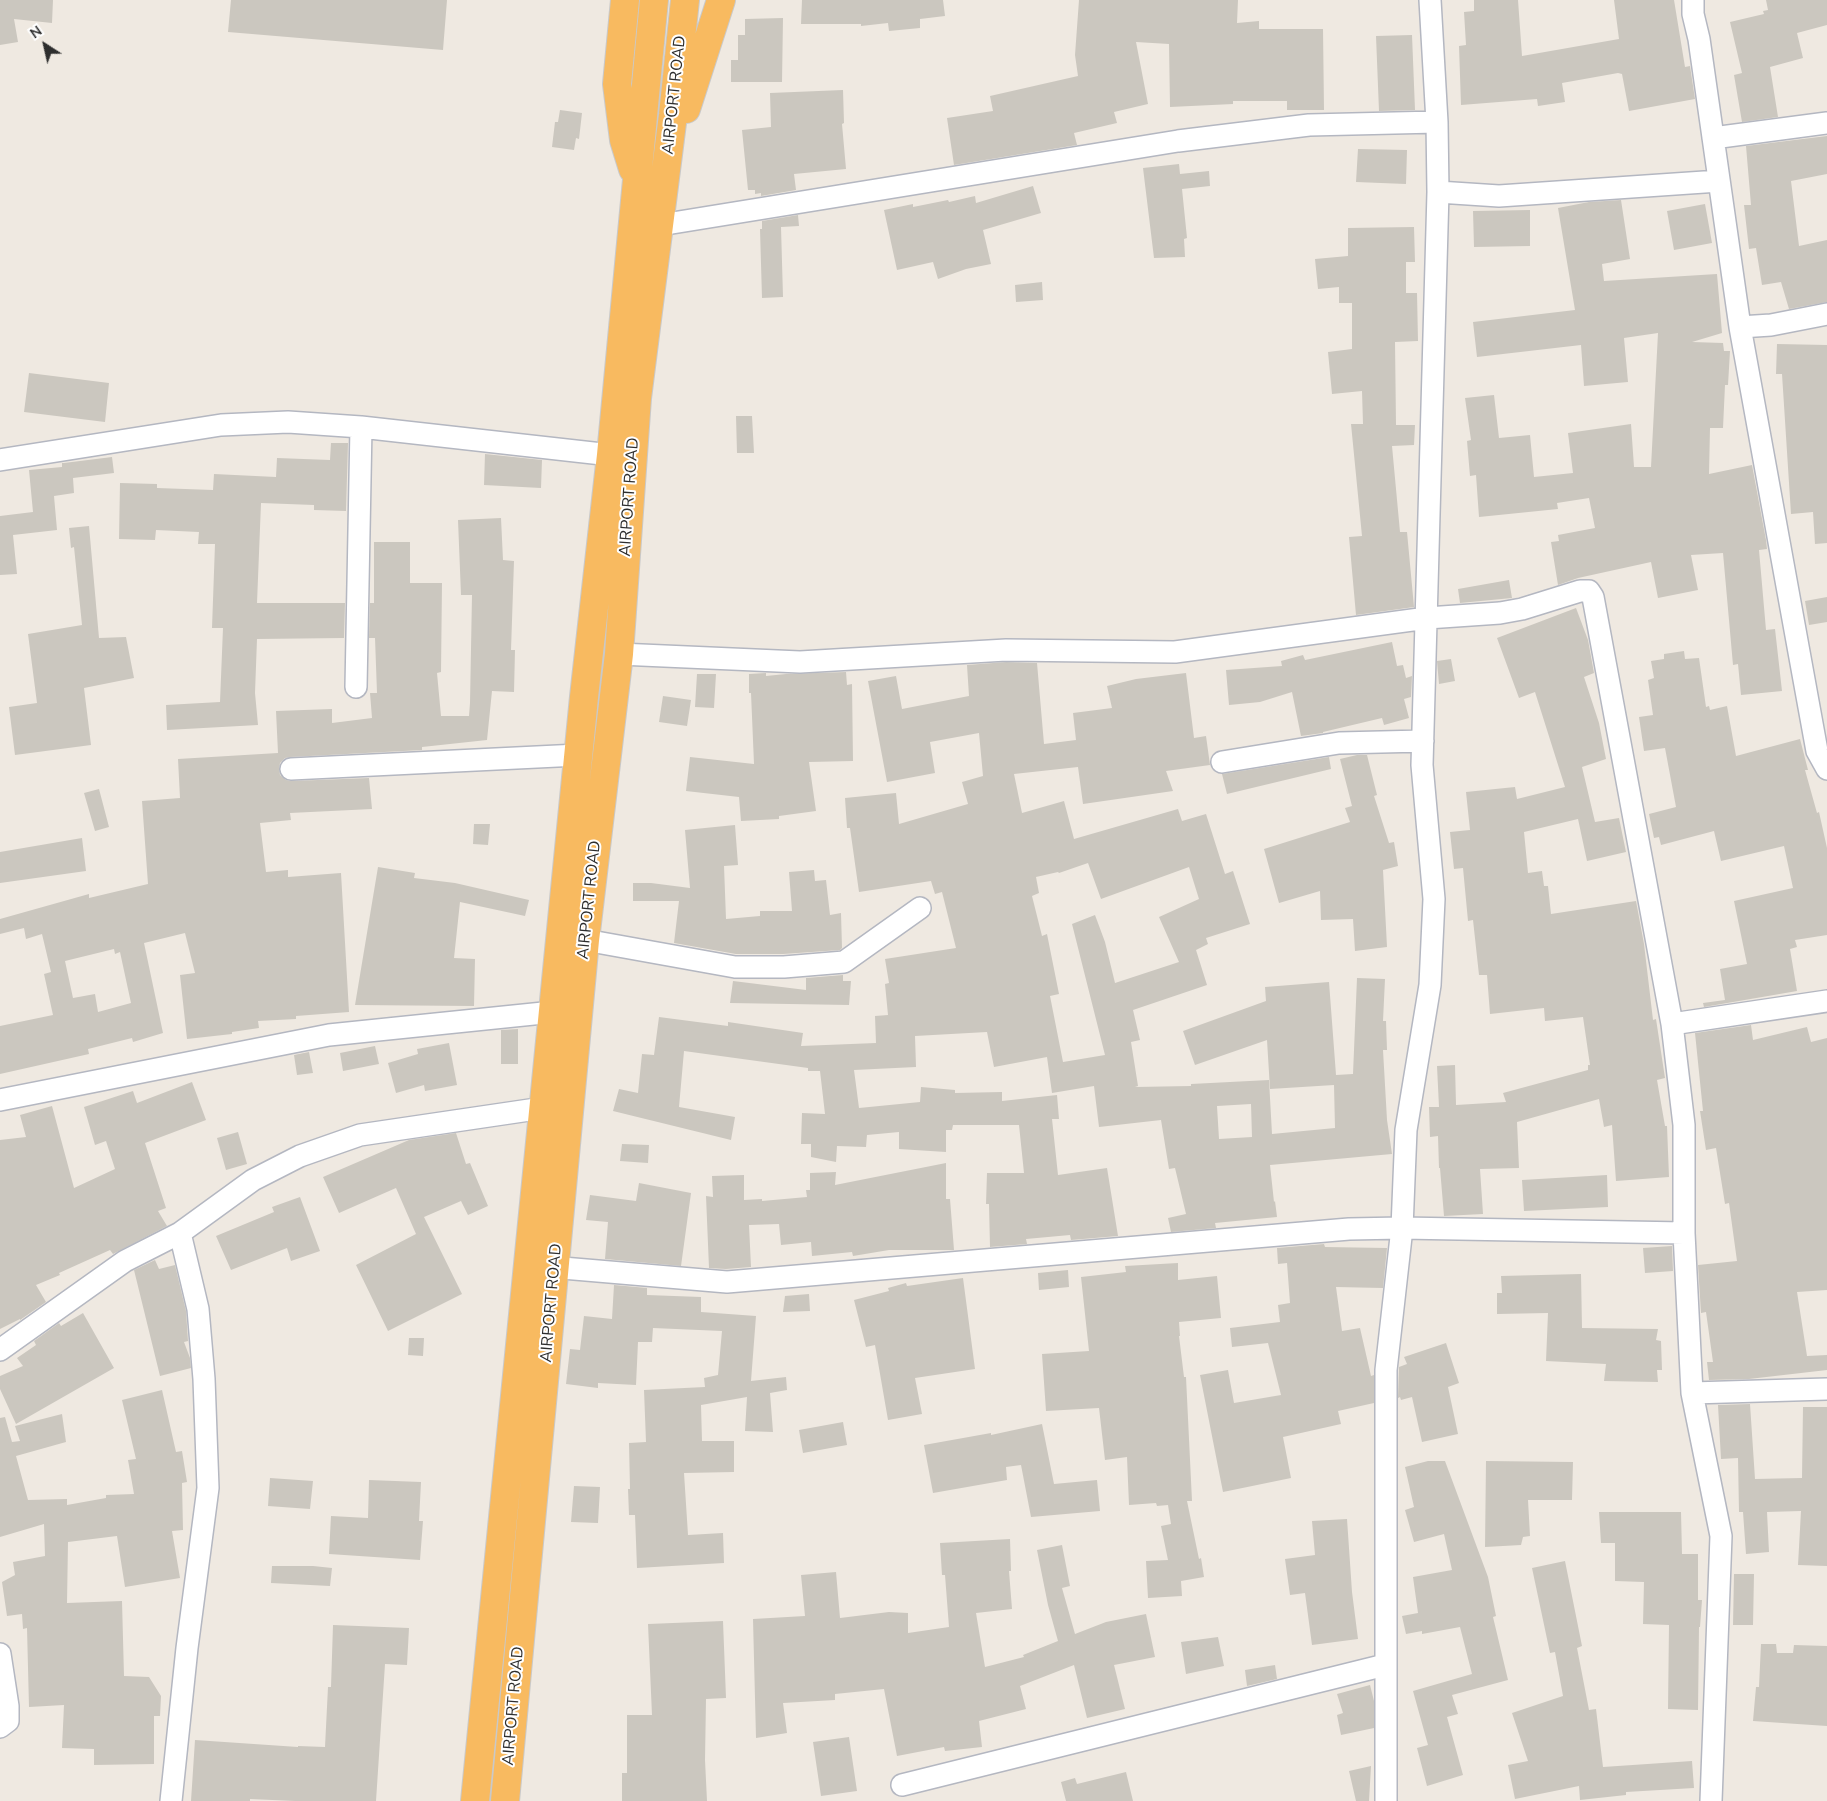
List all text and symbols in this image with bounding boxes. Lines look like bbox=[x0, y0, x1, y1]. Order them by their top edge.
north arrow bbox=[20, 20, 70, 70]
text: N bbox=[26, 22, 46, 43]
street label: AIRPORT ROAD bbox=[659, 35, 691, 155]
street label: AIRPORT ROAD bbox=[616, 437, 644, 557]
street label: AIRPORT ROAD bbox=[574, 840, 606, 960]
street label: AIRPORT ROAD bbox=[537, 1243, 567, 1363]
street label: AIRPORT ROAD bbox=[499, 1646, 529, 1766]

